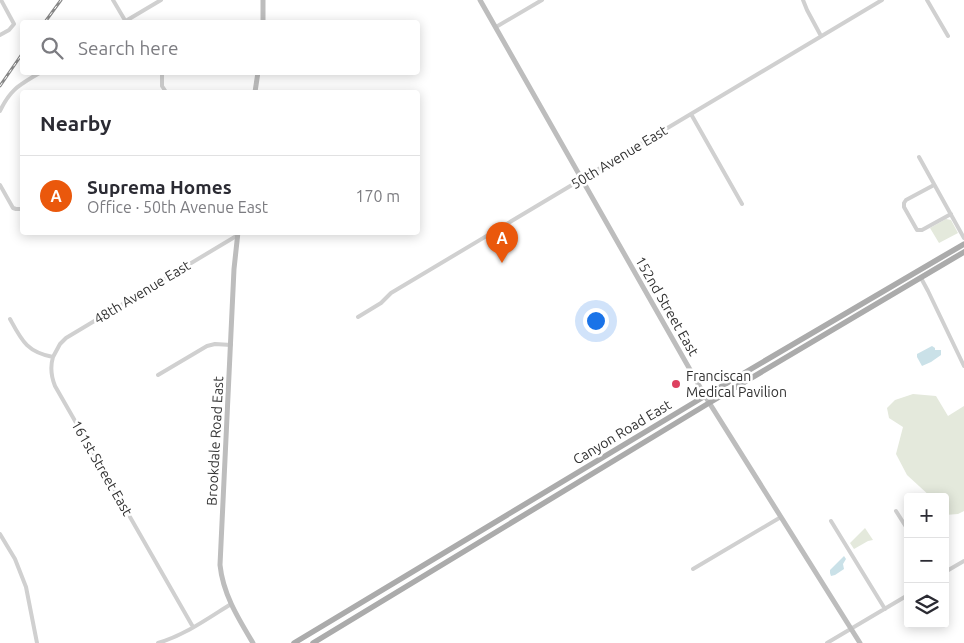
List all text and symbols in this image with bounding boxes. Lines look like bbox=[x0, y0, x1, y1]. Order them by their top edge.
search box bbox=[20, 20, 420, 75]
icon: search bbox=[38, 34, 66, 62]
text: Search here bbox=[78, 37, 178, 59]
text: Nearby bbox=[40, 111, 111, 135]
street label: 50th Avenue East bbox=[568, 122, 670, 192]
text: Suprema Homes bbox=[87, 176, 232, 198]
text: A bbox=[50, 187, 62, 205]
text: 170 m bbox=[355, 187, 400, 205]
text: Office · 50th Avenue East bbox=[87, 198, 268, 216]
pin: A bbox=[486, 222, 518, 263]
street label: 152nd Street East bbox=[632, 254, 702, 359]
street label: 48th Avenue East bbox=[91, 257, 193, 327]
your location bbox=[583, 308, 609, 334]
place label: Franciscan Medical Pavilion bbox=[686, 368, 787, 400]
street label: Brookdale Road East bbox=[204, 375, 226, 506]
marker: Franciscan Medical Pavilion bbox=[670, 378, 682, 390]
street label: Canyon Road East bbox=[570, 396, 674, 468]
street label: 161st Street East bbox=[68, 417, 136, 519]
map controls bbox=[904, 493, 949, 628]
button: + bbox=[904, 493, 949, 538]
button: − bbox=[904, 538, 949, 583]
button: layers bbox=[904, 583, 949, 628]

